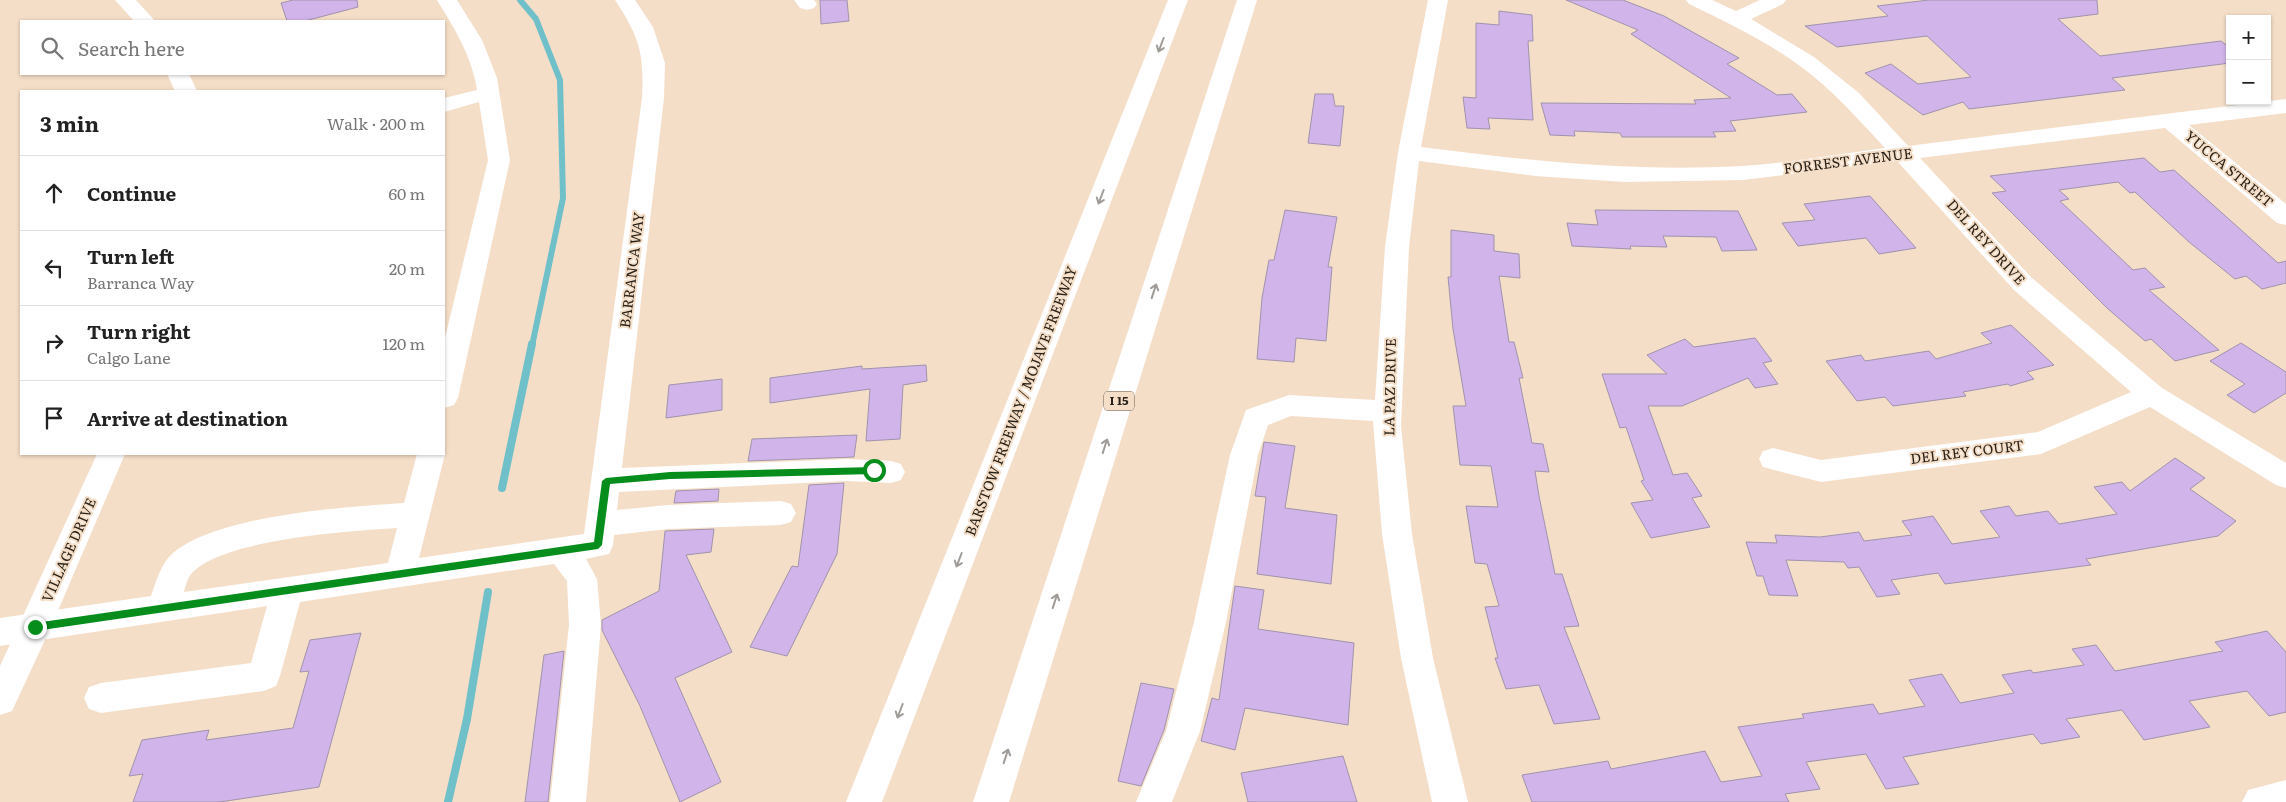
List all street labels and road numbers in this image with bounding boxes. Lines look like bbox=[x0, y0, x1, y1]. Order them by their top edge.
street label: YUCCA STREET bbox=[2181, 125, 2278, 211]
street label: FORREST AVENUE bbox=[1782, 142, 1913, 178]
street label: DEL REY DRIVE bbox=[1943, 194, 2031, 289]
street label: BARRANCA WAY bbox=[614, 211, 648, 329]
street label: BARSTOW FREEWAY / MOJAVE FREEWAY bbox=[959, 263, 1081, 538]
street label: LA PAZ DRIVE bbox=[1378, 338, 1400, 436]
road number: I 15 bbox=[1104, 392, 1134, 411]
street label: DEL REY COURT bbox=[1909, 434, 2025, 468]
street label: VILLAGE DRIVE bbox=[36, 494, 100, 605]

